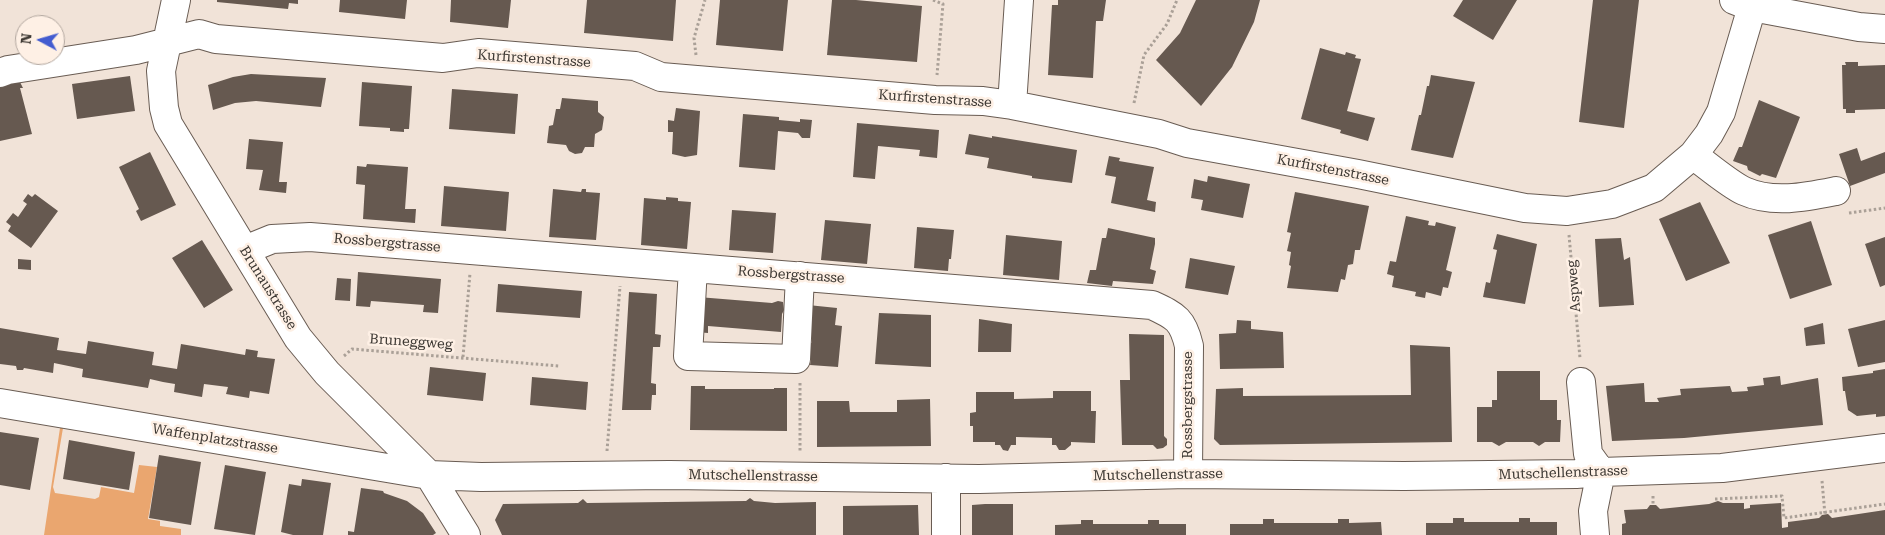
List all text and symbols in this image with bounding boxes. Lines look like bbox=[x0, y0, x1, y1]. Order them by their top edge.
north arrow bbox=[15, 15, 65, 65]
text: N bbox=[18, 32, 35, 45]
street label: Kurfirstenstrasse bbox=[477, 47, 591, 71]
street label: Kurfirstenstrasse bbox=[878, 87, 992, 111]
street label: Kurfirstenstrasse bbox=[1276, 151, 1390, 189]
street label: Rossbergstrasse bbox=[333, 230, 441, 256]
street label: Brunaustrasse bbox=[236, 243, 300, 333]
street label: Aspweg bbox=[1563, 259, 1585, 313]
street label: Rossbergstrasse bbox=[737, 263, 845, 287]
street label: Bruneggweg bbox=[369, 331, 453, 353]
street label: Rossbergstrasse bbox=[1180, 351, 1196, 459]
street label: Waffenplatzstrasse bbox=[151, 421, 279, 457]
street label: Mutschellenstrasse bbox=[1498, 462, 1628, 484]
street label: Mutschellenstrasse bbox=[1093, 465, 1223, 485]
street label: Mutschellenstrasse bbox=[688, 466, 818, 486]

